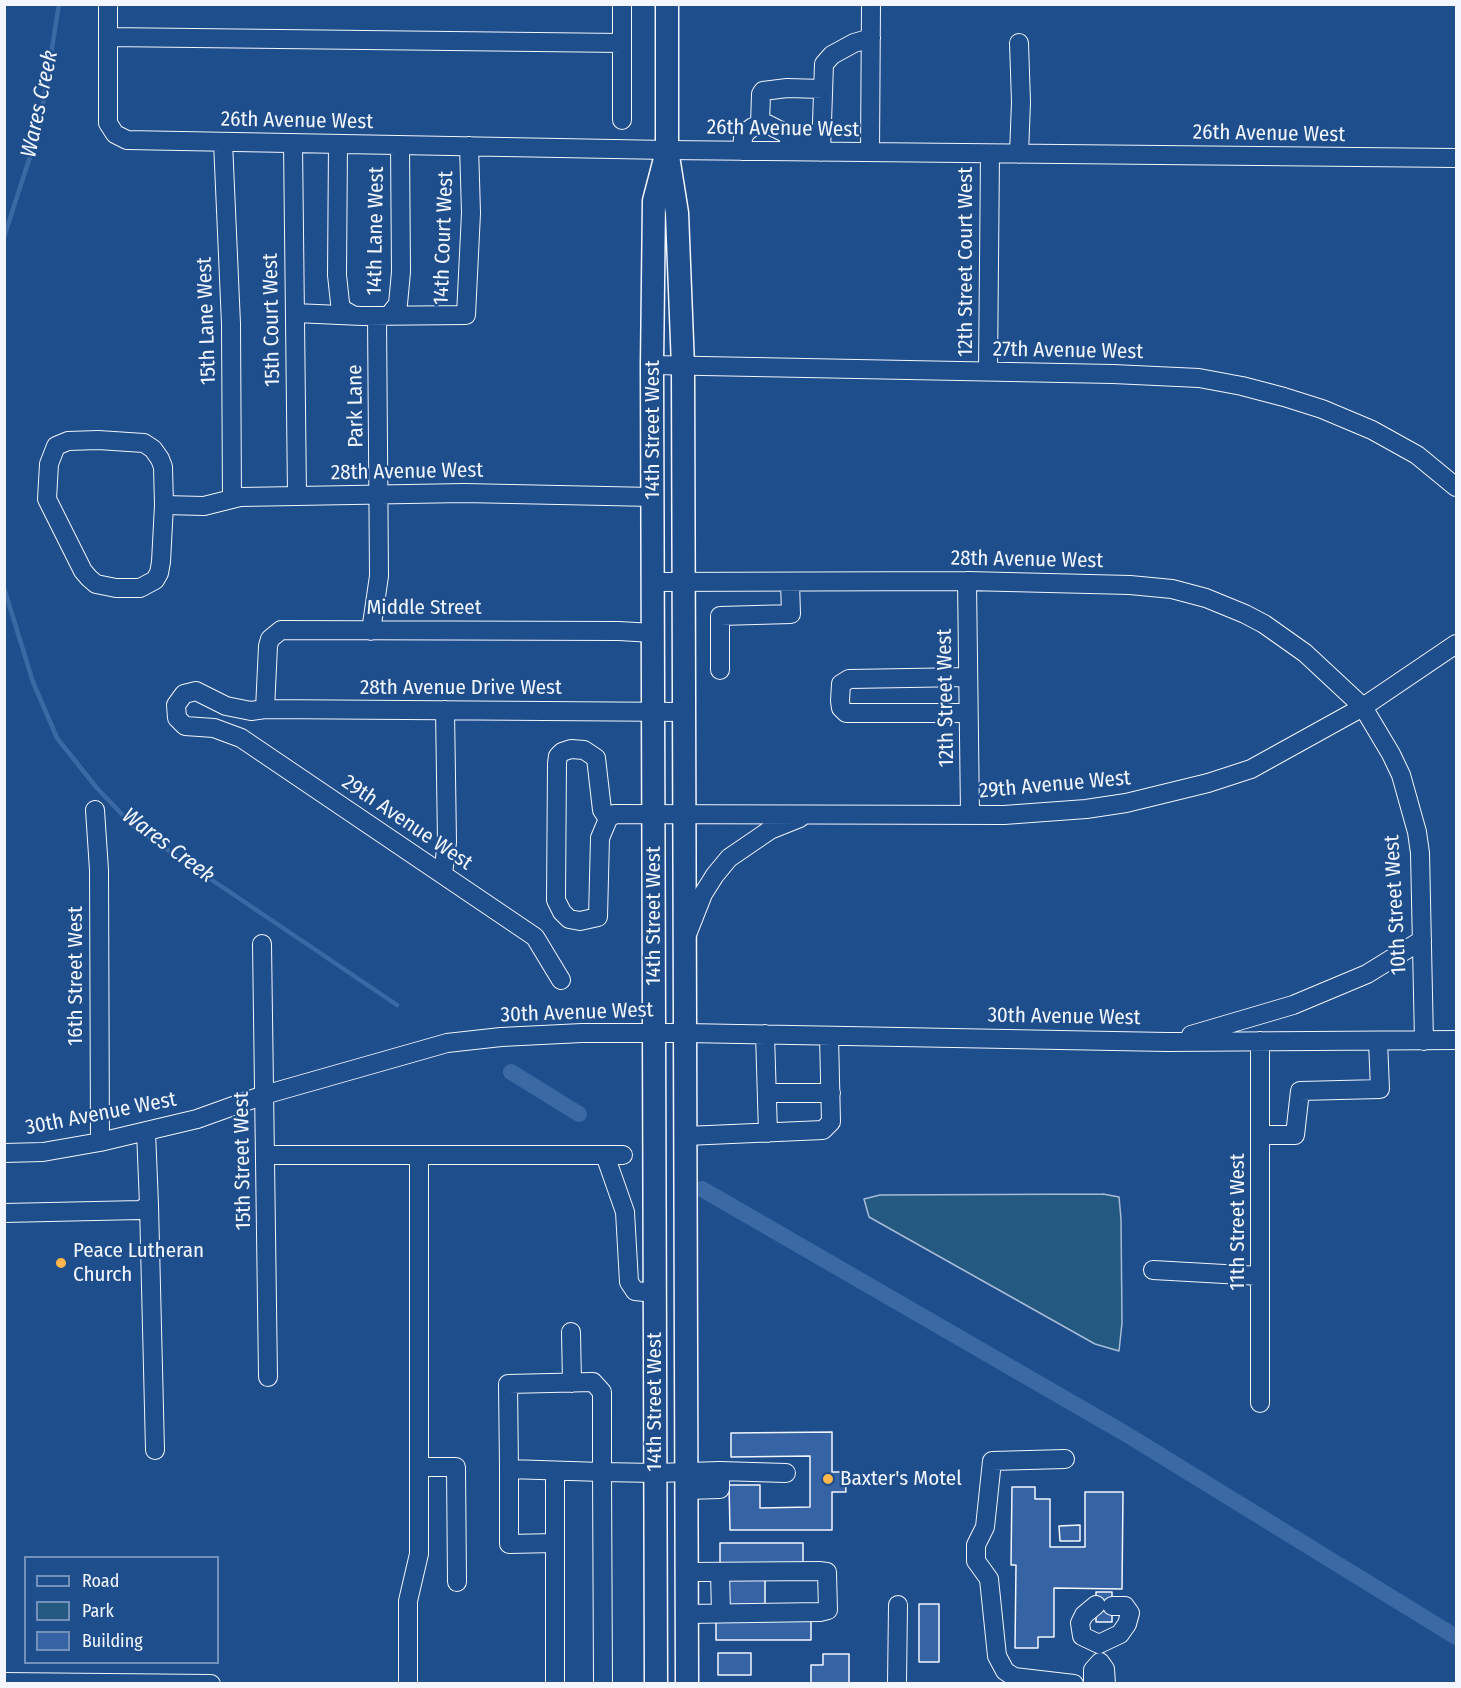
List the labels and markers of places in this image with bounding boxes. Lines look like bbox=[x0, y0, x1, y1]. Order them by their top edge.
place label: Peace Lutheran Church bbox=[73, 1238, 204, 1288]
marker: Peace Lutheran Church bbox=[54, 1256, 68, 1270]
place label: Baxter's Motel bbox=[840, 1466, 962, 1492]
marker: Baxter's Motel bbox=[821, 1472, 835, 1486]

